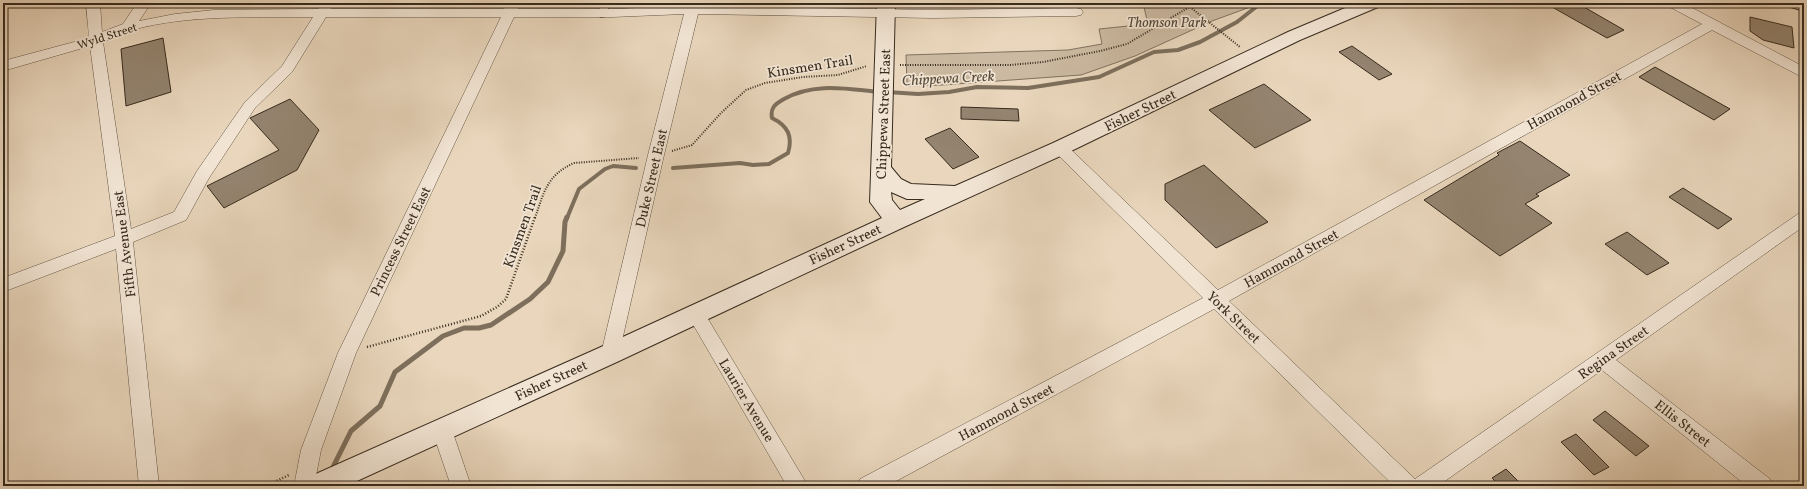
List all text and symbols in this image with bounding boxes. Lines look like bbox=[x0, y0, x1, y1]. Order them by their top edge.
park label: Thomson Park bbox=[1127, 14, 1207, 33]
street label: Wyld Street bbox=[75, 20, 139, 54]
street label: Chippewa Street East bbox=[873, 48, 896, 180]
street label: Kinsmen Trail bbox=[766, 51, 855, 84]
water label: Chippewa Creek bbox=[901, 67, 995, 92]
street label: Hammond Street bbox=[1524, 67, 1626, 135]
street label: Fisher Street bbox=[1101, 86, 1180, 137]
street label: Duke Street East bbox=[632, 127, 673, 230]
street label: Princess Street East bbox=[366, 183, 436, 300]
street label: Kinsmen Trail bbox=[500, 183, 547, 270]
street label: Fifth Avenue East bbox=[110, 189, 141, 298]
street label: Fisher Street bbox=[806, 220, 885, 270]
street label: Hammond Street bbox=[1241, 225, 1343, 293]
street label: York Street bbox=[1202, 288, 1264, 349]
street label: Regina Street bbox=[1575, 322, 1653, 385]
street label: Fisher Street bbox=[512, 356, 591, 406]
street label: Laurier Avenue bbox=[713, 356, 778, 446]
street label: Hammond Street bbox=[956, 380, 1058, 446]
street label: Ellis Street bbox=[1650, 396, 1714, 452]

